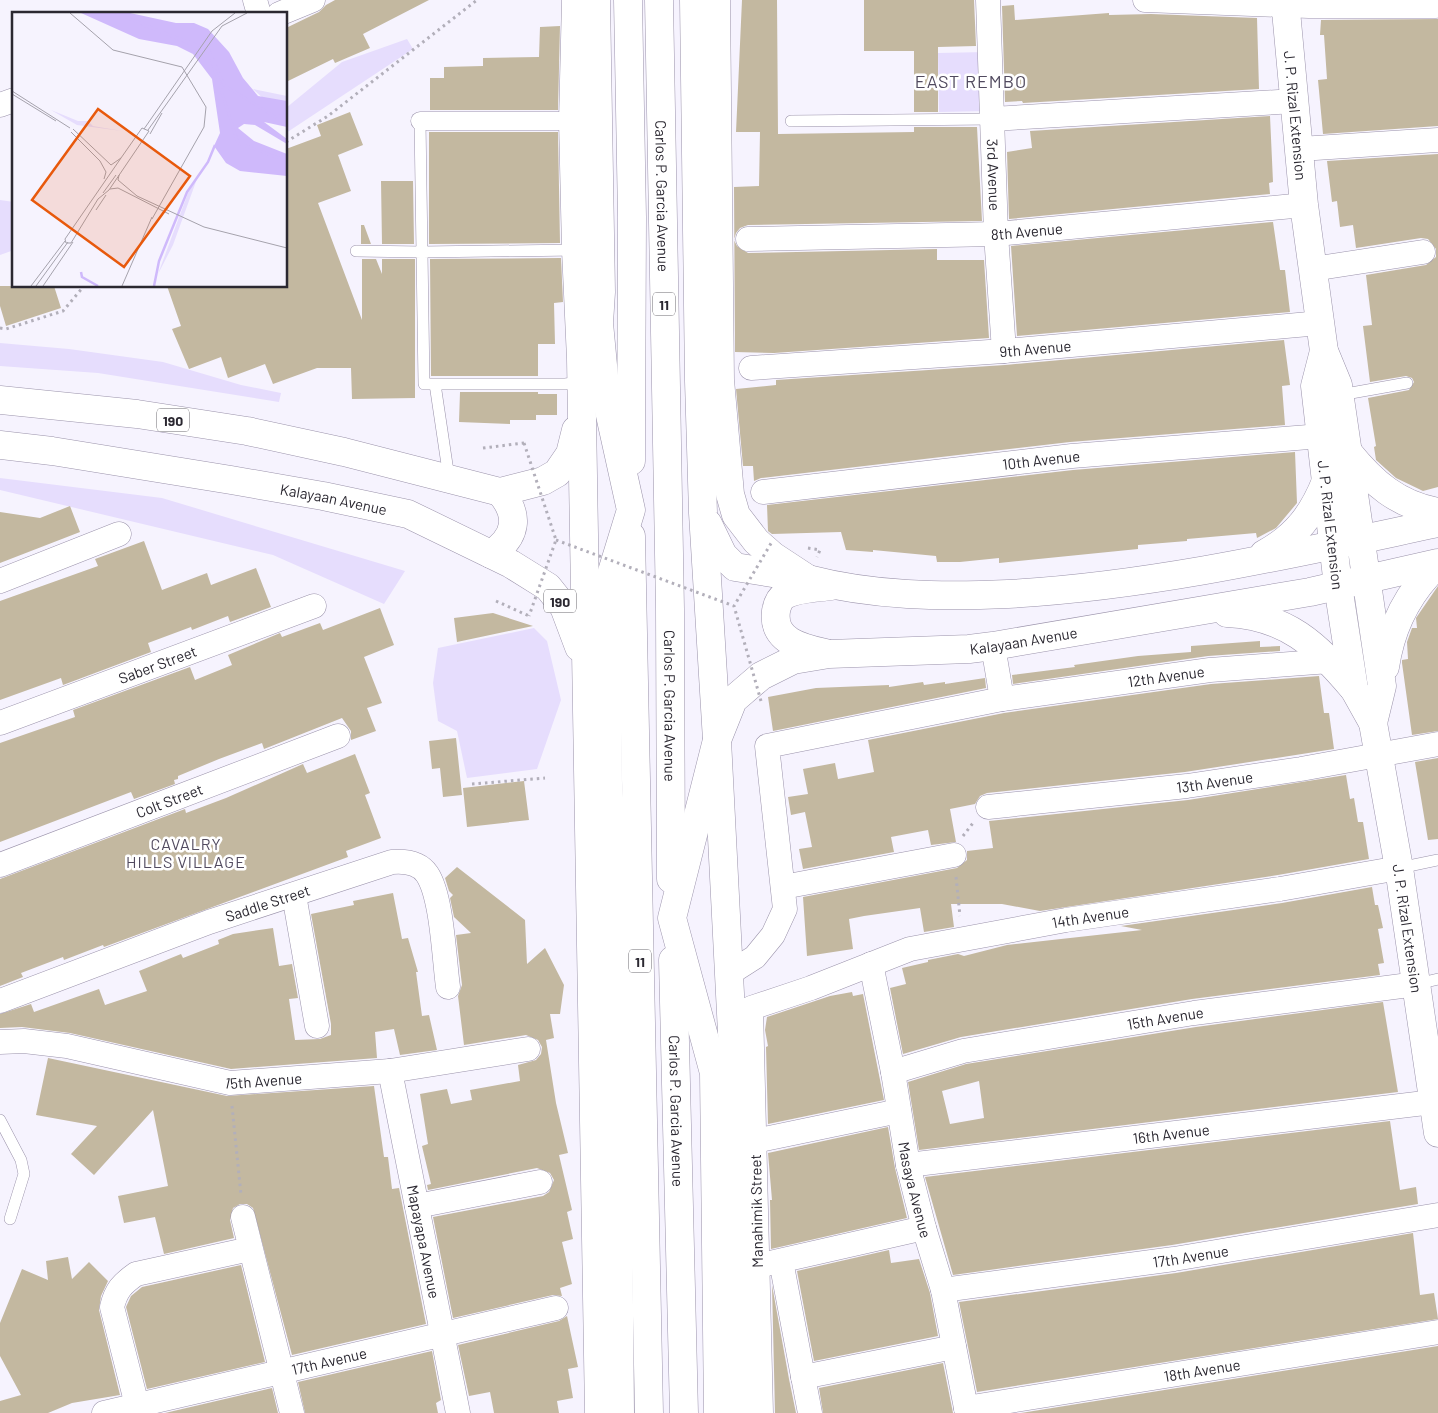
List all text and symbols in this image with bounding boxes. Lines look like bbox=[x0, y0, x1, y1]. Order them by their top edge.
inset map bbox=[12, 12, 288, 288]
street label: J. P. Rizal Extension bbox=[1281, 50, 1311, 181]
district label: EAST REMBO bbox=[915, 70, 1027, 92]
street label: Carlos P. Garcia Avenue bbox=[652, 120, 673, 272]
street label: 3rd Avenue bbox=[984, 139, 1004, 211]
street label: 8th Avenue bbox=[991, 219, 1064, 243]
road number: 11 bbox=[653, 292, 675, 316]
street label: 9th Avenue bbox=[999, 336, 1072, 360]
road number: 190 bbox=[157, 408, 189, 432]
street label: 10th Avenue bbox=[1001, 446, 1081, 473]
street label: J. P. Rizal Extension bbox=[1315, 459, 1347, 591]
street label: Kalayaan Avenue bbox=[279, 480, 389, 518]
road number: 190 bbox=[544, 590, 576, 612]
street label: Kalayaan Avenue bbox=[969, 623, 1079, 658]
street label: Carlos P. Garcia Avenue bbox=[661, 630, 680, 782]
street label: Saber Street bbox=[116, 642, 199, 687]
street label: 12th Avenue bbox=[1126, 662, 1206, 690]
street label: 13th Avenue bbox=[1175, 767, 1254, 796]
street label: Colt Street bbox=[133, 780, 205, 821]
district label: CAVALRY HILLS VILLAGE bbox=[126, 834, 246, 871]
street label: J. P. Rizal Extension bbox=[1390, 863, 1426, 994]
street label: Saddle Street bbox=[223, 881, 312, 925]
street label: 14th Avenue bbox=[1050, 902, 1130, 931]
road number: 11 bbox=[629, 949, 651, 972]
street label: 15th Avenue bbox=[1126, 1003, 1205, 1033]
street label: Carlos P. Garcia Avenue bbox=[666, 1035, 688, 1187]
street label: 15th Avenue bbox=[223, 1069, 303, 1092]
street label: 16th Avenue bbox=[1132, 1120, 1211, 1147]
street label: Masaya Avenue bbox=[895, 1140, 935, 1240]
street label: Manahimik Street bbox=[746, 1154, 766, 1268]
street label: Mapayapa Avenue bbox=[404, 1183, 444, 1300]
street label: 17th Avenue bbox=[1152, 1241, 1230, 1271]
street label: 17th Avenue bbox=[290, 1343, 368, 1378]
street label: 18th Avenue bbox=[1162, 1355, 1242, 1385]

